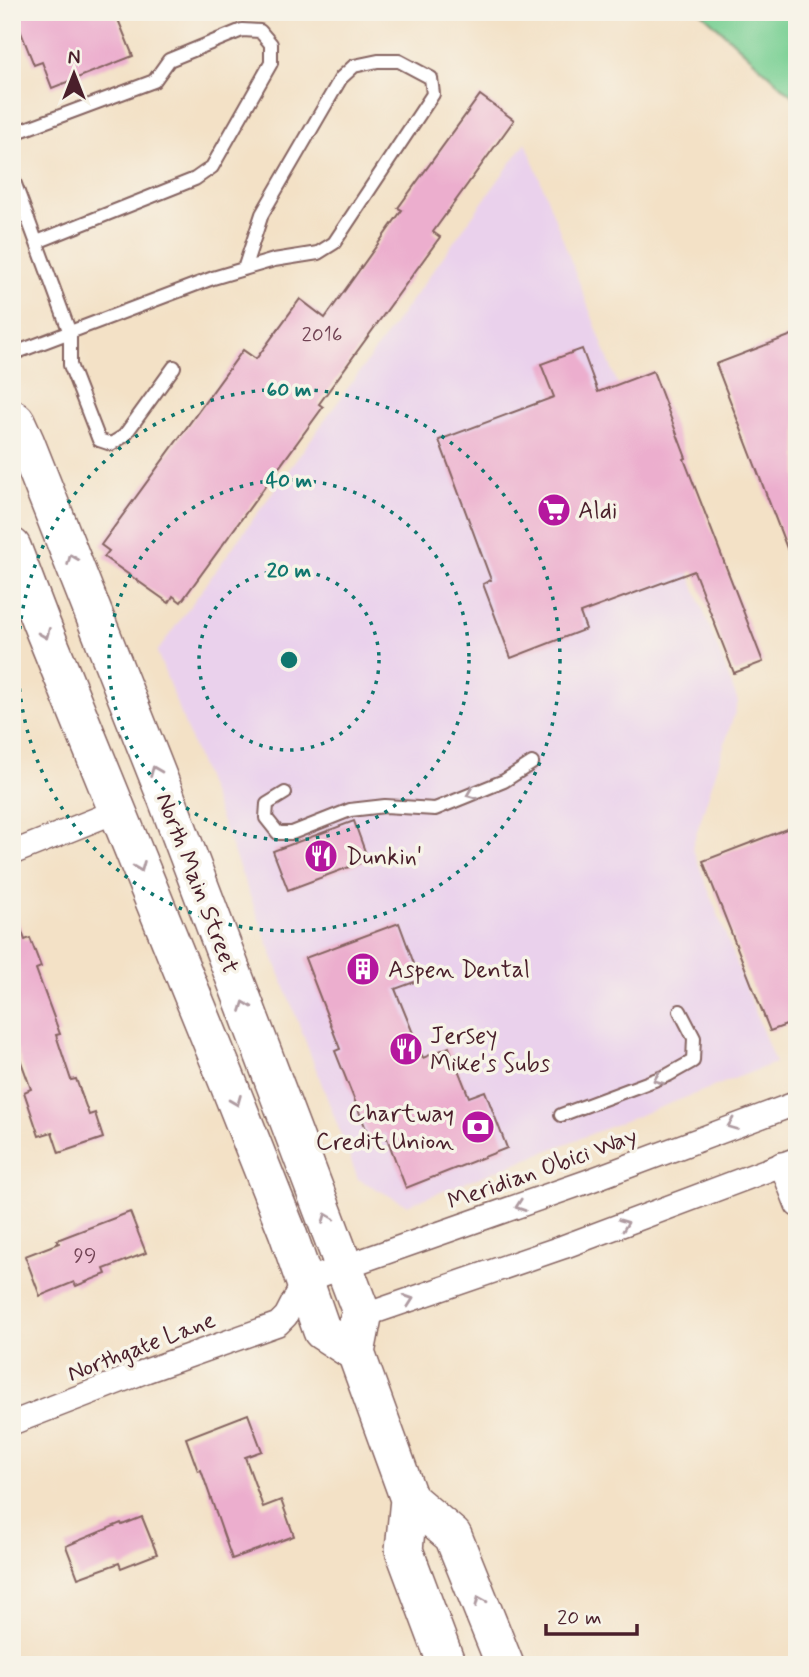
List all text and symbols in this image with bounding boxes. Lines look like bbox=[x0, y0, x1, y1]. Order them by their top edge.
north arrow bbox=[38, 38, 108, 108]
text: N bbox=[68, 46, 80, 71]
house number: 2016 bbox=[301, 321, 343, 349]
text: 60 m bbox=[266, 376, 312, 404]
text: 40 m bbox=[266, 467, 313, 495]
supermarket icon: Aldi bbox=[535, 491, 573, 529]
place label: Aldi bbox=[578, 496, 617, 527]
one-way arrow bbox=[66, 554, 80, 566]
text: 20 m bbox=[267, 557, 312, 585]
one-way arrow bbox=[37, 627, 51, 639]
centre of rings bbox=[277, 648, 301, 672]
one-way arrow bbox=[150, 765, 164, 777]
one-way arrow bbox=[466, 786, 478, 800]
street label: North Main Street bbox=[148, 789, 245, 978]
restaurant icon: Dunkin' bbox=[302, 837, 340, 875]
place label: Dunkin' bbox=[346, 842, 422, 873]
one-way arrow bbox=[132, 860, 146, 873]
building icon: Aspen Dental bbox=[344, 950, 382, 988]
place label: Aspen Dental bbox=[388, 955, 530, 986]
one-way arrow bbox=[240, 1000, 254, 1012]
place label: Jersey Mike's Subs bbox=[430, 1021, 551, 1080]
restaurant icon: Jersey Mike's Subs bbox=[387, 1030, 425, 1068]
one-way arrow bbox=[653, 1070, 665, 1084]
one-way arrow bbox=[227, 1094, 241, 1106]
place label: Chartway Credit Union bbox=[316, 1099, 454, 1158]
bank icon: Chartway Credit Union bbox=[459, 1108, 497, 1146]
one-way arrow bbox=[727, 1117, 739, 1131]
street label: Meridian Obici Way bbox=[444, 1121, 641, 1218]
one-way arrow bbox=[514, 1197, 526, 1211]
one-way arrow bbox=[321, 1213, 335, 1225]
one-way arrow bbox=[617, 1218, 629, 1232]
house number: 99 bbox=[74, 1242, 96, 1270]
one-way arrow bbox=[403, 1294, 415, 1308]
street label: Northgate Lane bbox=[63, 1305, 220, 1390]
scale bar bbox=[546, 1593, 638, 1637]
one-way arrow bbox=[474, 1596, 488, 1608]
text: 20 m bbox=[557, 1604, 602, 1632]

